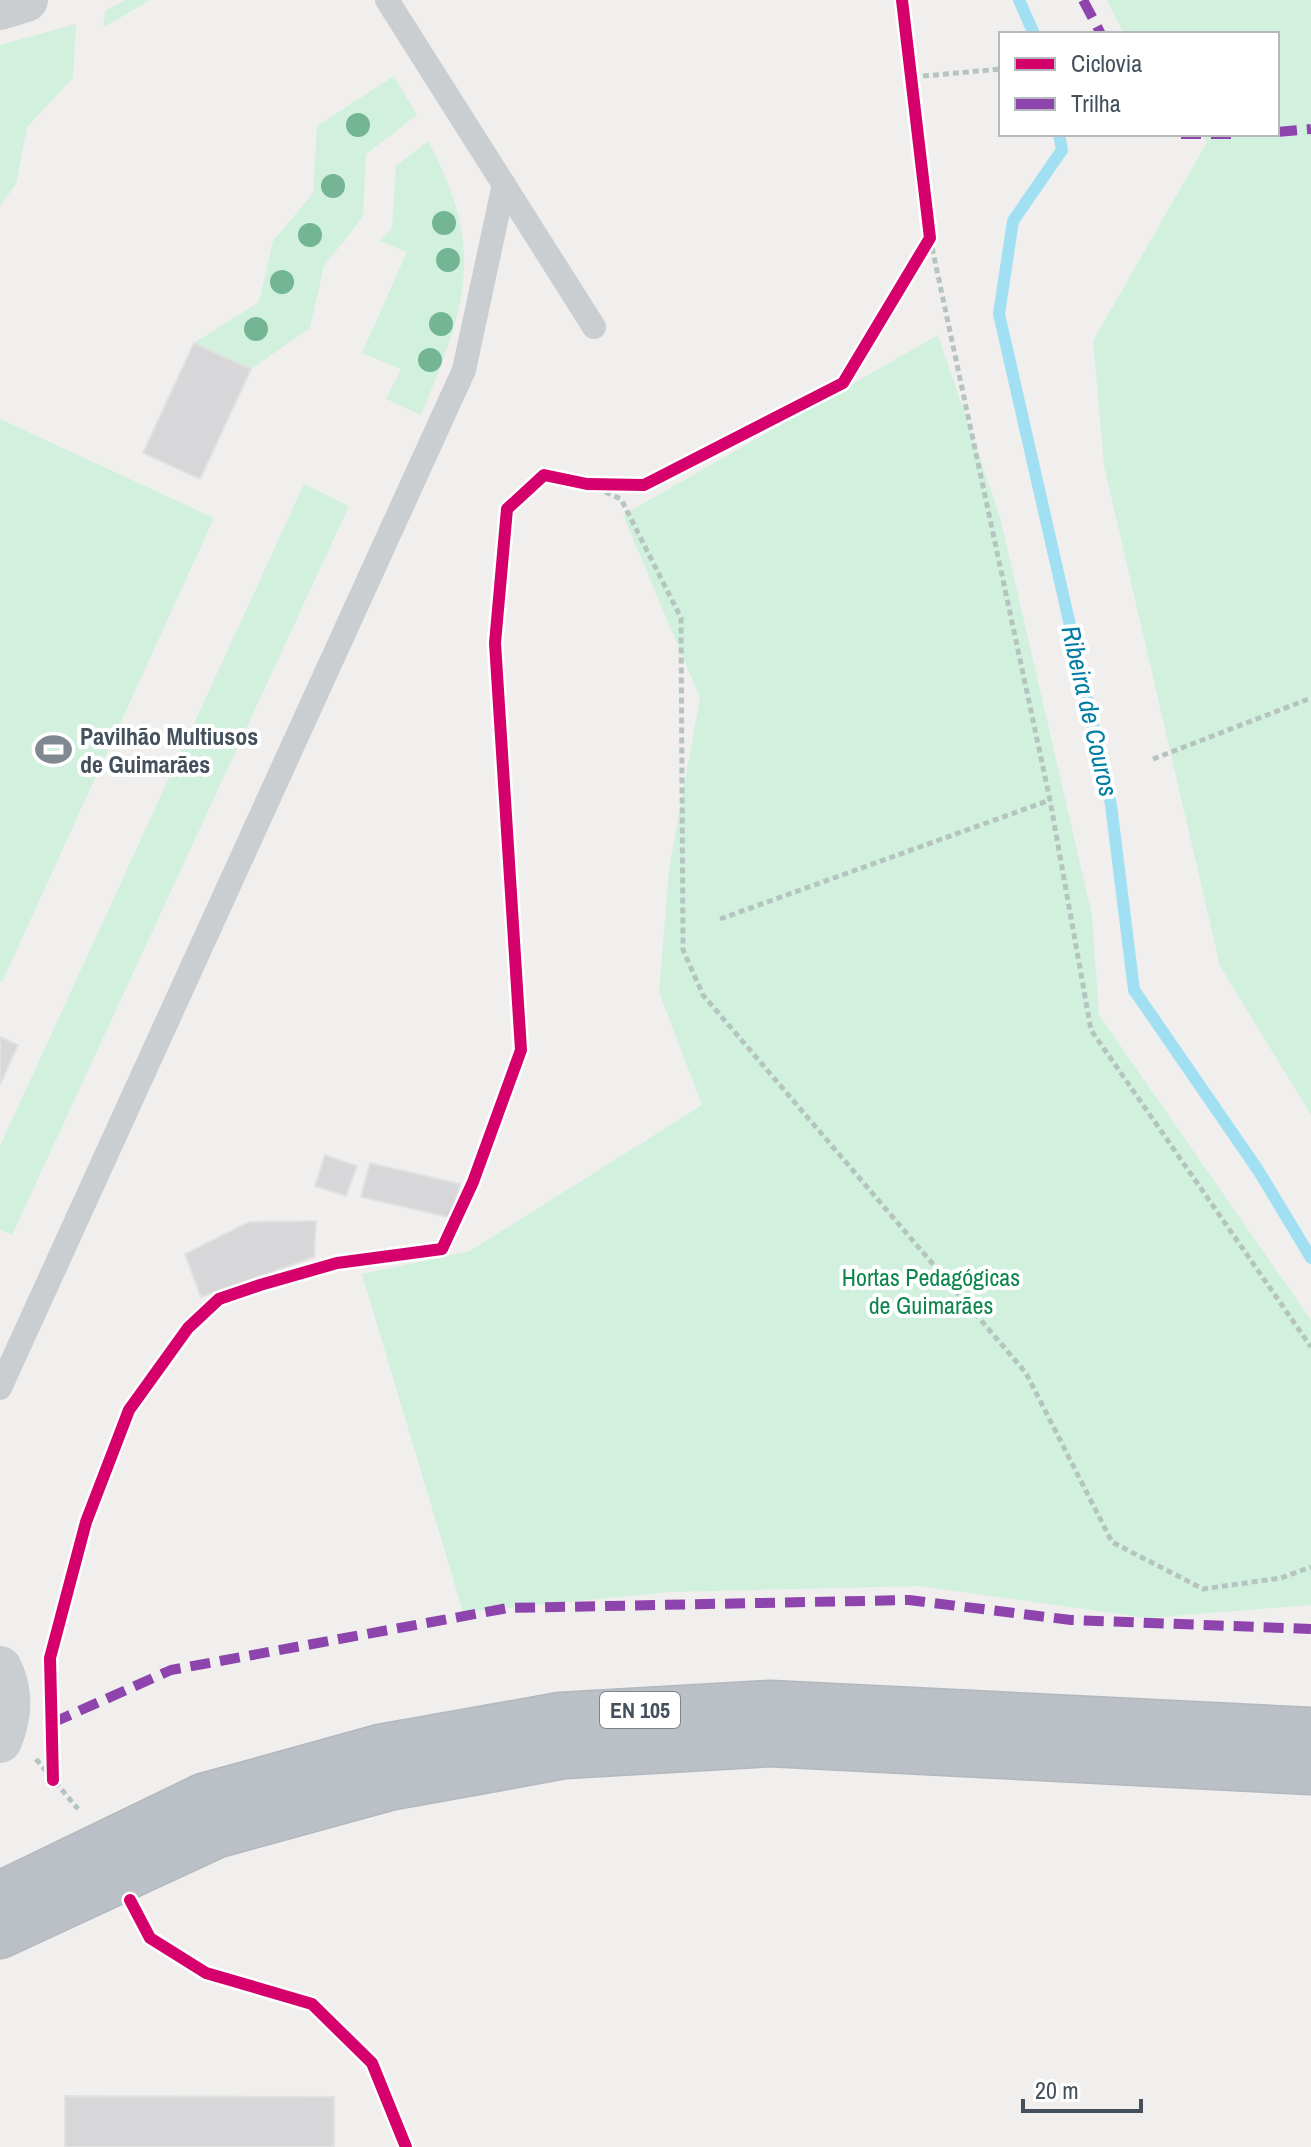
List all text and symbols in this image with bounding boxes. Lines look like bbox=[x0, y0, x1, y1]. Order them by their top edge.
legend bbox=[999, 32, 1279, 136]
text: Ciclovia bbox=[1071, 47, 1142, 79]
text: Trilha bbox=[1071, 87, 1121, 119]
water label: Ribeira de Couros bbox=[1053, 622, 1127, 800]
place label: Pavilhão Multiusos de Guimarães bbox=[80, 720, 258, 780]
sports icon: Pavilhão Multiusos de Guimarães bbox=[35, 731, 73, 769]
park label: Hortas Pedagógicas de Guimarães bbox=[842, 1261, 1020, 1321]
road number: EN 105 bbox=[600, 1692, 680, 1728]
scale bar bbox=[1023, 2063, 1141, 2113]
text: 20 m bbox=[1035, 2074, 1079, 2106]

